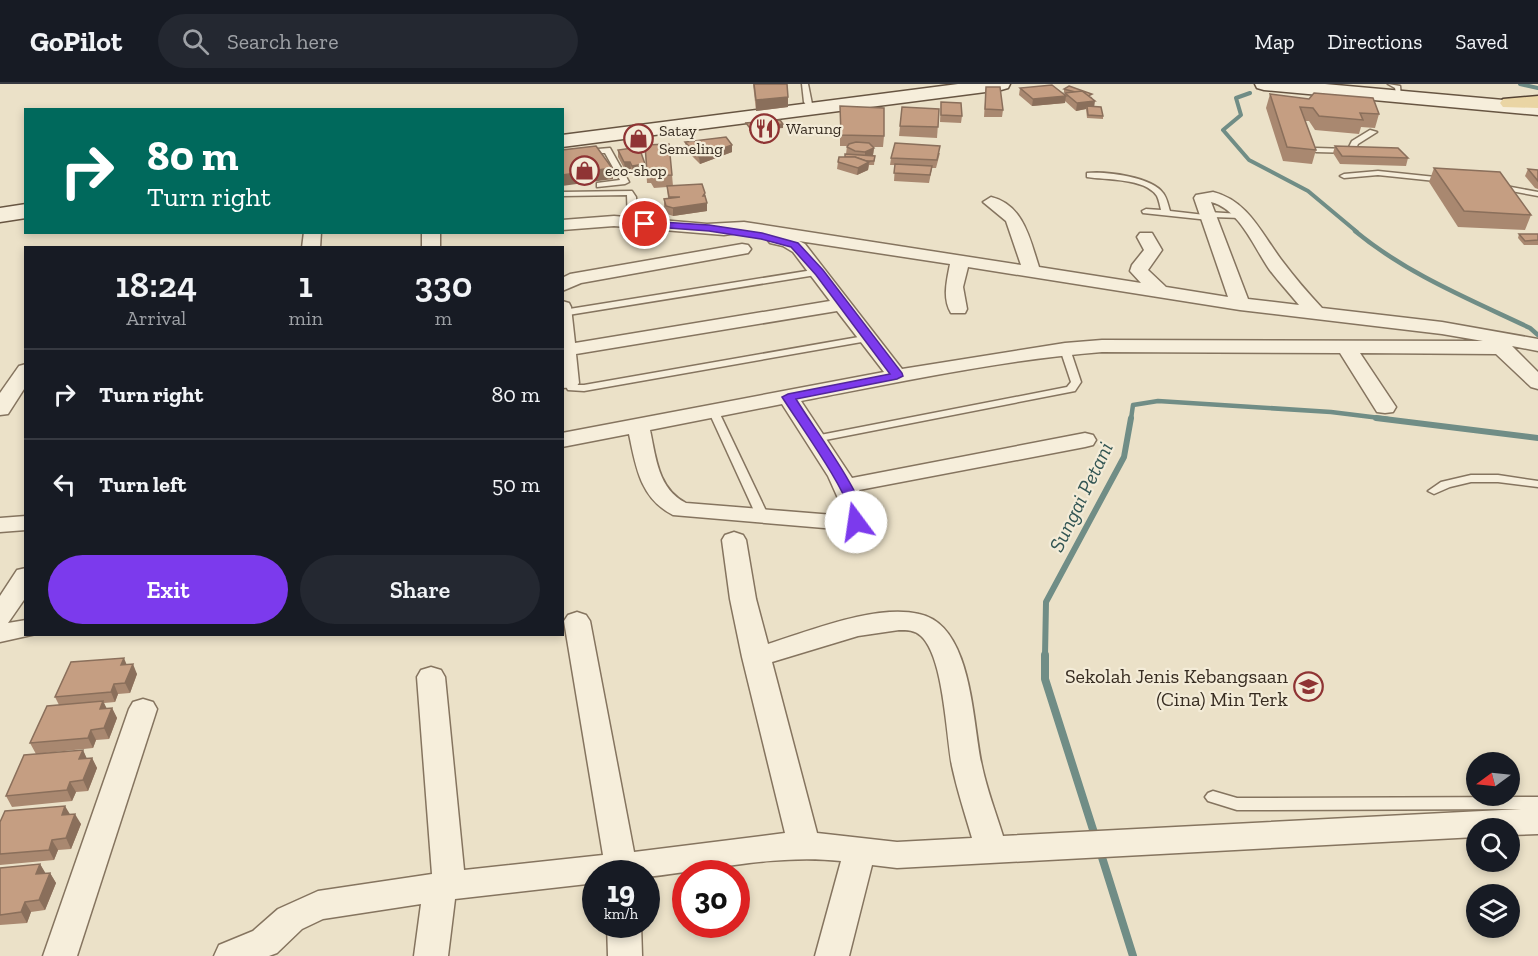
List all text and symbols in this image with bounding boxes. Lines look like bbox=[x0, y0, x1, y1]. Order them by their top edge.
search box bbox=[158, 14, 578, 68]
text: GoPilot bbox=[30, 25, 122, 58]
icon: search bbox=[179, 25, 212, 58]
text: Search here bbox=[227, 28, 338, 55]
text: Map bbox=[1255, 29, 1295, 54]
text: Directions bbox=[1328, 29, 1422, 54]
text: Saved bbox=[1455, 29, 1508, 54]
restaurant icon: Warung bbox=[749, 112, 781, 144]
place label: Warung bbox=[786, 119, 842, 138]
place label: Satay Semeling bbox=[659, 121, 723, 158]
shop icon: Satay Semeling bbox=[622, 123, 654, 155]
text: 80 m bbox=[147, 130, 238, 181]
icon: right bbox=[48, 132, 126, 210]
shop icon: eco-shop bbox=[568, 154, 600, 186]
place label: eco-shop bbox=[605, 161, 667, 180]
text: Turn right bbox=[147, 181, 271, 213]
pin bbox=[619, 198, 670, 249]
icon: arrive bbox=[628, 207, 661, 240]
text: 18:24 bbox=[116, 263, 197, 306]
text: 1 bbox=[299, 263, 313, 306]
text: 330 bbox=[415, 263, 472, 306]
text: Arrival bbox=[126, 306, 186, 330]
text: min bbox=[289, 306, 323, 330]
text: m bbox=[435, 306, 452, 330]
icon: right bbox=[48, 378, 81, 411]
text: Turn right bbox=[99, 381, 203, 408]
text: 80 m bbox=[492, 381, 540, 408]
water label: Sungai Petani bbox=[1043, 438, 1118, 556]
icon: left bbox=[48, 468, 81, 501]
text: Turn left bbox=[99, 471, 186, 498]
text: 50 m bbox=[492, 471, 540, 498]
position arrow bbox=[824, 490, 888, 554]
button: Exit bbox=[48, 555, 288, 624]
button: Share bbox=[300, 555, 540, 624]
place label: Sekolah Jenis Kebangsaan (Cina) Min Terk bbox=[1065, 664, 1289, 711]
school or university icon: Sekolah Jenis Kebangsaan (Cina) Min Terk bbox=[1293, 671, 1325, 703]
north arrow bbox=[1466, 752, 1520, 806]
map controls bbox=[1466, 752, 1520, 938]
button: search bbox=[1466, 818, 1520, 872]
speed limit sign: 30 bbox=[672, 860, 750, 938]
text: 19 bbox=[607, 874, 635, 910]
button: layers bbox=[1466, 884, 1520, 938]
text: km/h bbox=[604, 905, 638, 923]

